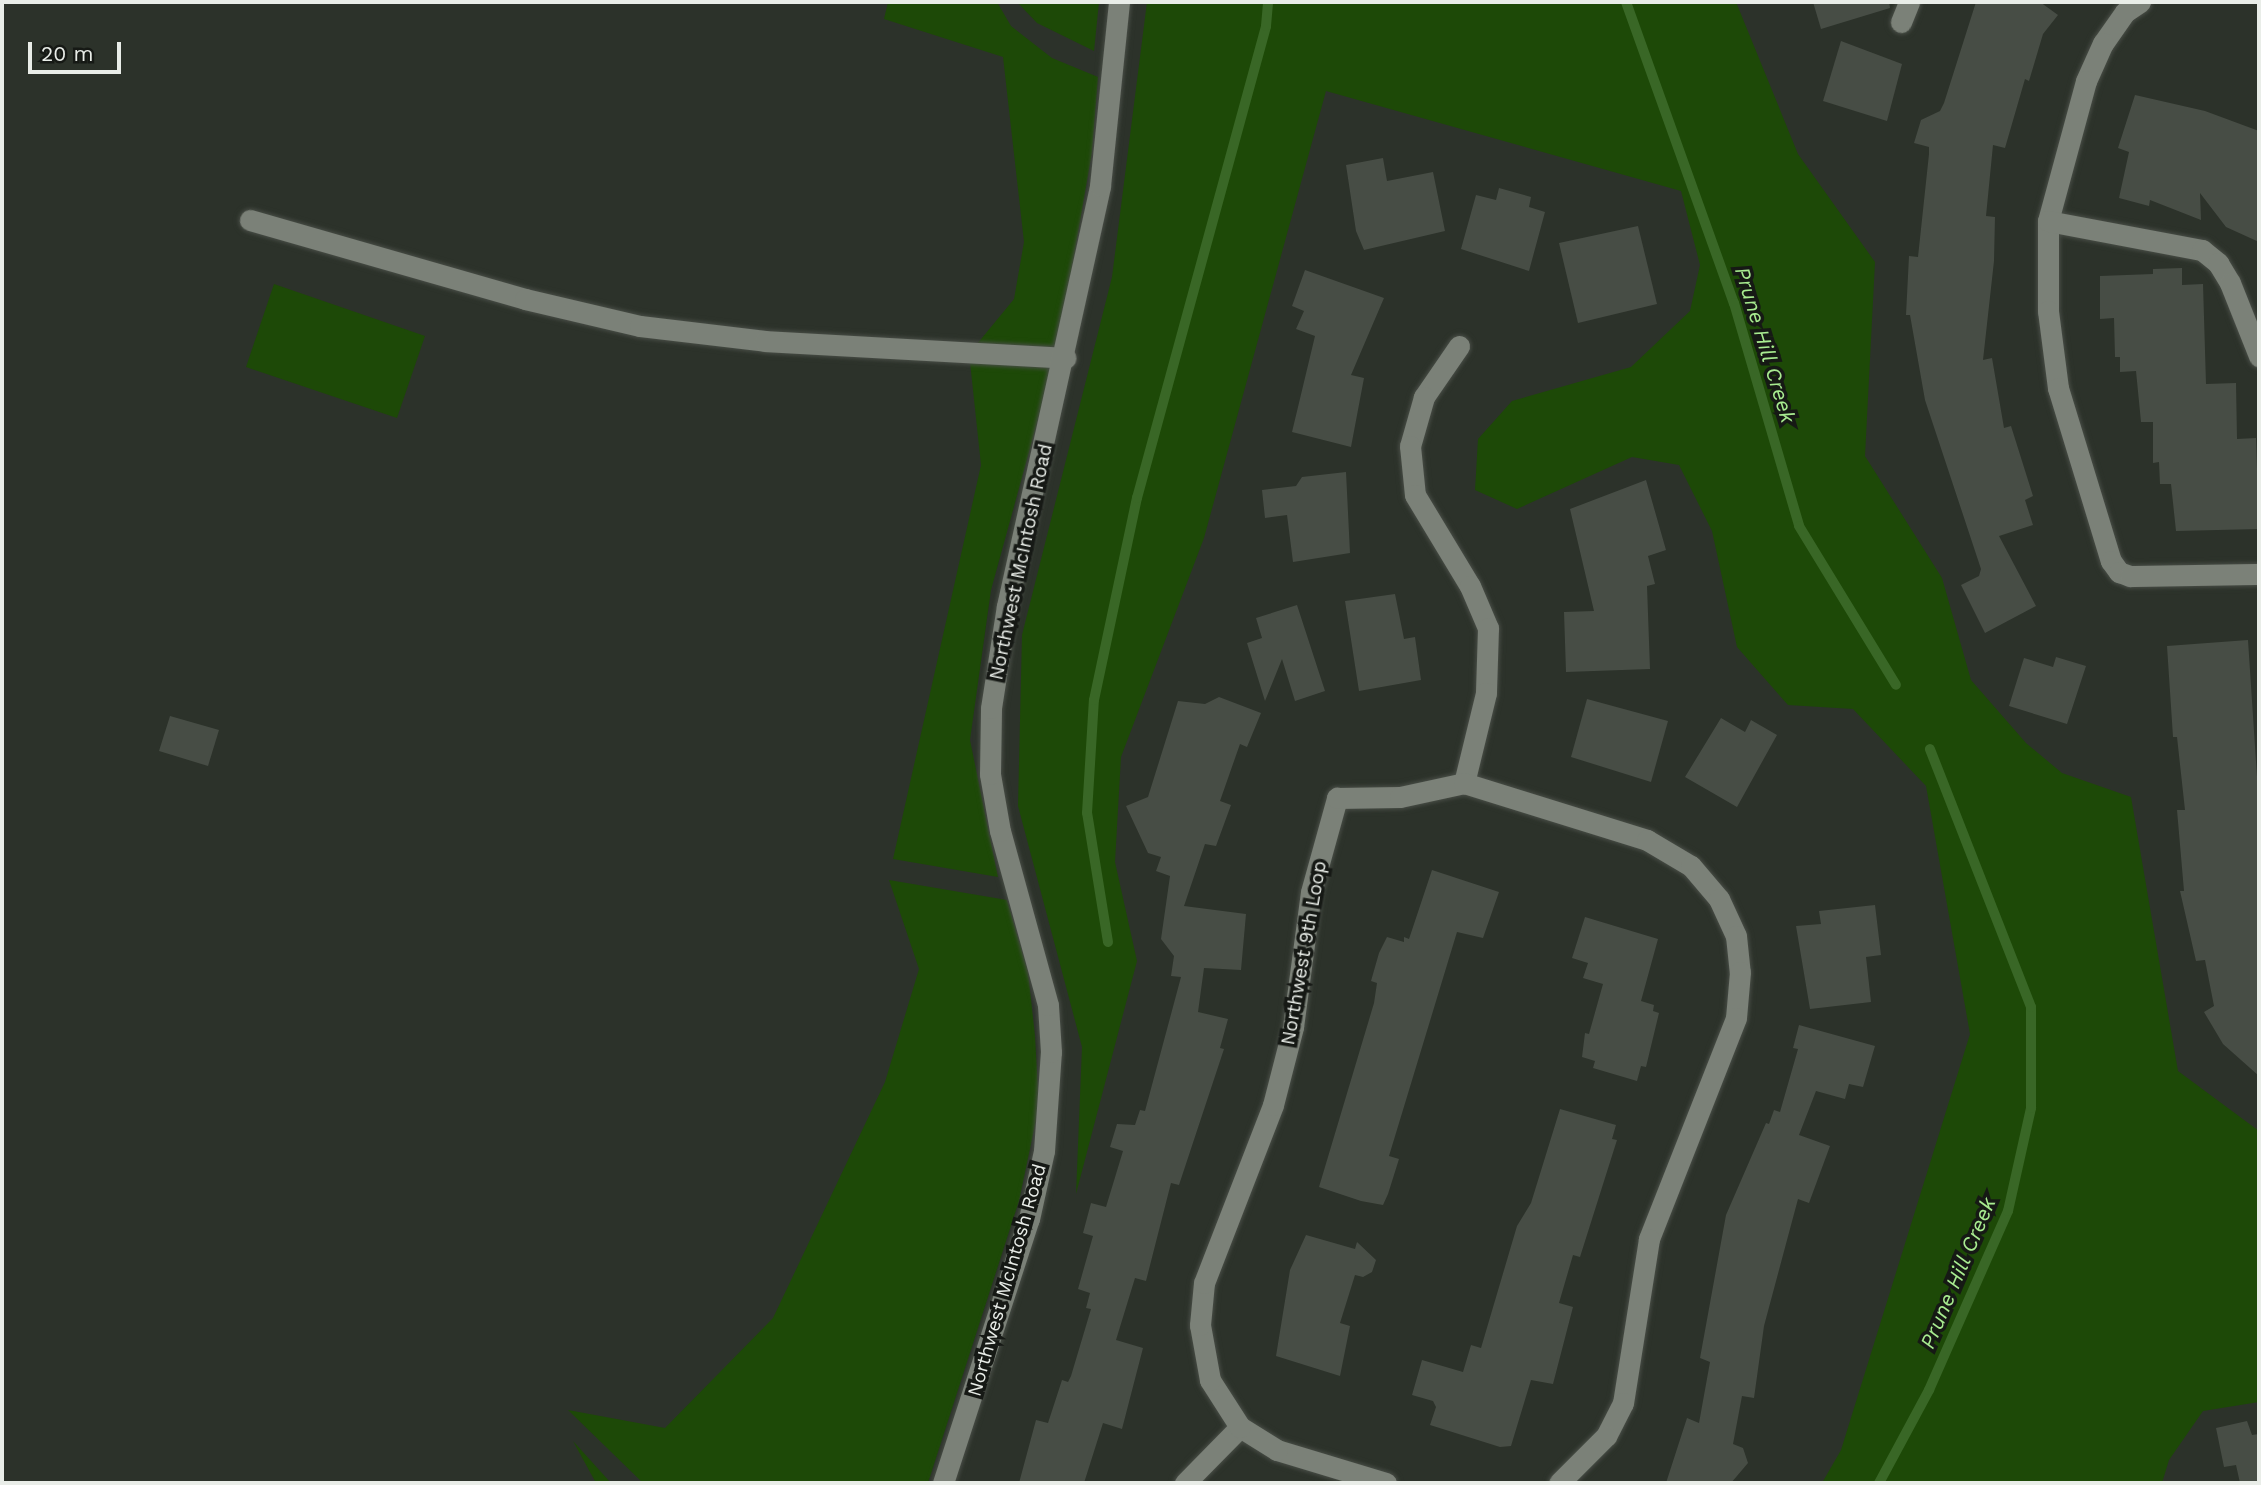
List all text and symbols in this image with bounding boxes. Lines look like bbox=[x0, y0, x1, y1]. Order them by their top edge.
scale bar bbox=[32, 28, 124, 72]
text: 20 m bbox=[41, 41, 93, 66]
water label: Prune Hill Creek bbox=[1729, 264, 1801, 426]
street label: Northwest McIntosh Road bbox=[985, 442, 1057, 682]
street label: Northwest 9th Loop bbox=[1277, 859, 1331, 1047]
street label: Northwest McIntosh Road bbox=[963, 1161, 1051, 1399]
water label: Prune Hill Creek bbox=[1915, 1193, 2001, 1353]

